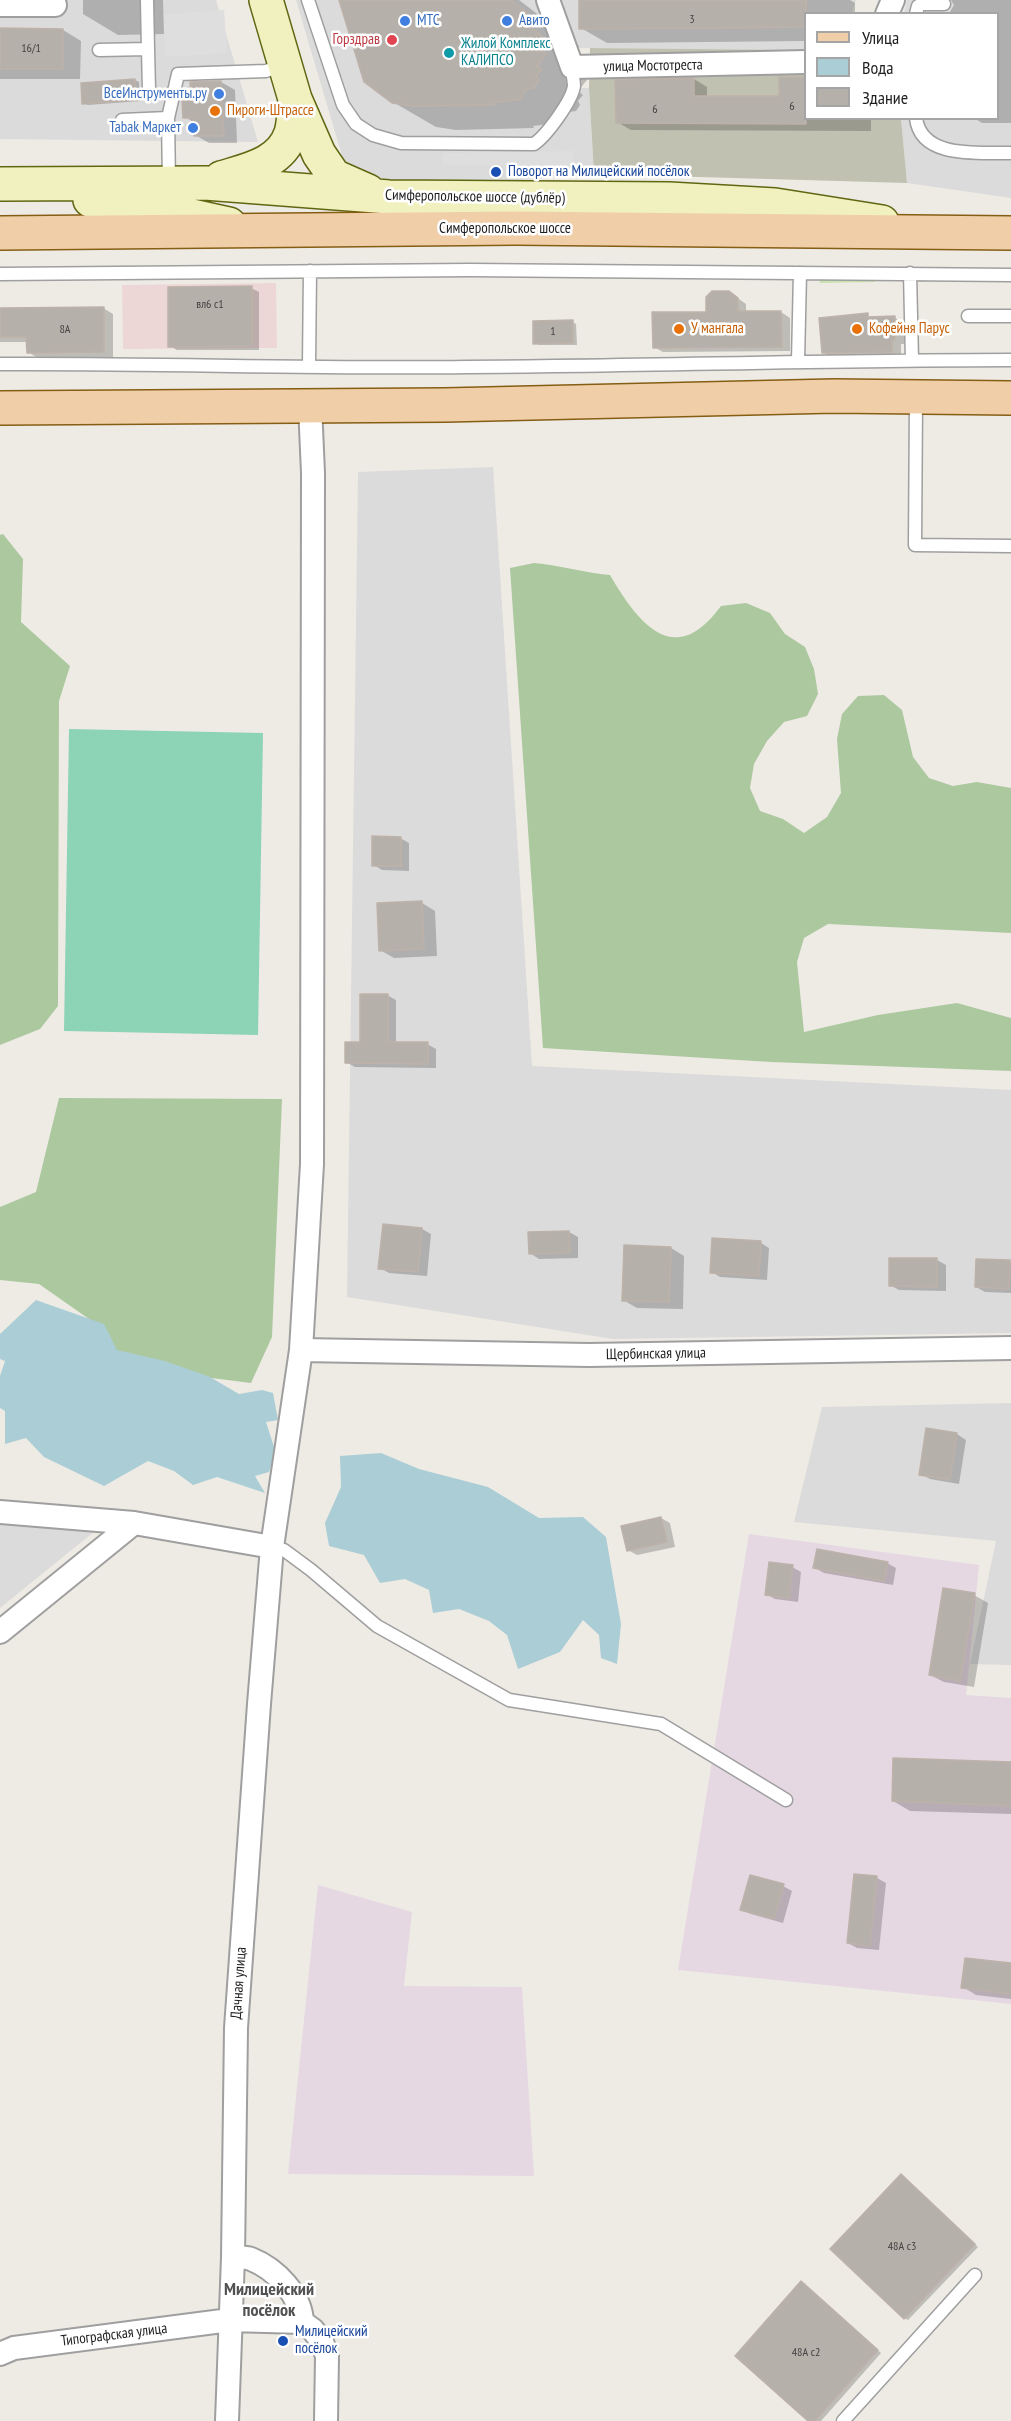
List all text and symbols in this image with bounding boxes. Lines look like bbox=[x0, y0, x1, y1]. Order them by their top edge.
place label: МТС bbox=[417, 12, 440, 30]
place label: Авито bbox=[519, 12, 550, 30]
legend bbox=[804, 12, 999, 120]
house number: 3 bbox=[689, 13, 695, 27]
marker: МТС bbox=[398, 14, 412, 28]
marker: Авито bbox=[500, 14, 514, 28]
text: Улица bbox=[862, 26, 899, 49]
place label: Горздрав bbox=[333, 31, 380, 49]
marker: Горздрав bbox=[385, 33, 399, 47]
place label: Жилой Комплекс КАЛИПСО bbox=[461, 35, 551, 70]
house number: 16/1 bbox=[21, 42, 41, 56]
marker: Жилой Комплекс КАЛИПСО bbox=[442, 46, 456, 60]
street label: улица Мостотреста bbox=[603, 56, 703, 76]
text: Вода bbox=[862, 56, 893, 79]
place label: ВсеИнструменты.ру bbox=[104, 85, 207, 103]
text: Здание bbox=[862, 86, 908, 109]
marker: ВсеИнструменты.ру bbox=[212, 87, 226, 101]
house number: 6 bbox=[789, 100, 795, 114]
place label: Пироги-Штрассе bbox=[227, 102, 314, 120]
house number: 6 bbox=[652, 103, 658, 117]
marker: Пироги-Штрассе bbox=[208, 104, 222, 118]
place label: Tabak Маркет bbox=[109, 119, 181, 137]
marker: Tabak Маркет bbox=[186, 121, 200, 135]
place label: Поворот на Милицейский посёлок bbox=[508, 163, 689, 181]
marker: Поворот на Милицейский посёлок bbox=[489, 165, 503, 179]
street label: Симферопольское шоссе (дублёр) bbox=[385, 186, 565, 208]
street label: Симферопольское шоссе bbox=[439, 220, 571, 238]
house number: вл6 с1 bbox=[196, 298, 224, 312]
place label: У мангала bbox=[691, 320, 744, 338]
place label: Кофейня Парус bbox=[869, 320, 950, 338]
marker: У мангала bbox=[672, 322, 686, 336]
marker: Кофейня Парус bbox=[850, 322, 864, 336]
house number: 8А bbox=[59, 323, 71, 337]
house number: 1 bbox=[550, 325, 556, 339]
street label: Щербинская улица bbox=[606, 1344, 706, 1364]
street label: Дачная улица bbox=[227, 1946, 251, 2020]
house number: 48А с3 bbox=[888, 2240, 916, 2254]
district label: Милицейский посёлок bbox=[224, 2279, 314, 2322]
street label: Типографская улица bbox=[60, 2320, 168, 2350]
place label: Милицейский посёлок bbox=[295, 2323, 368, 2358]
marker: Милицейский посёлок bbox=[276, 2334, 290, 2348]
house number: 48А с2 bbox=[792, 2346, 820, 2360]

